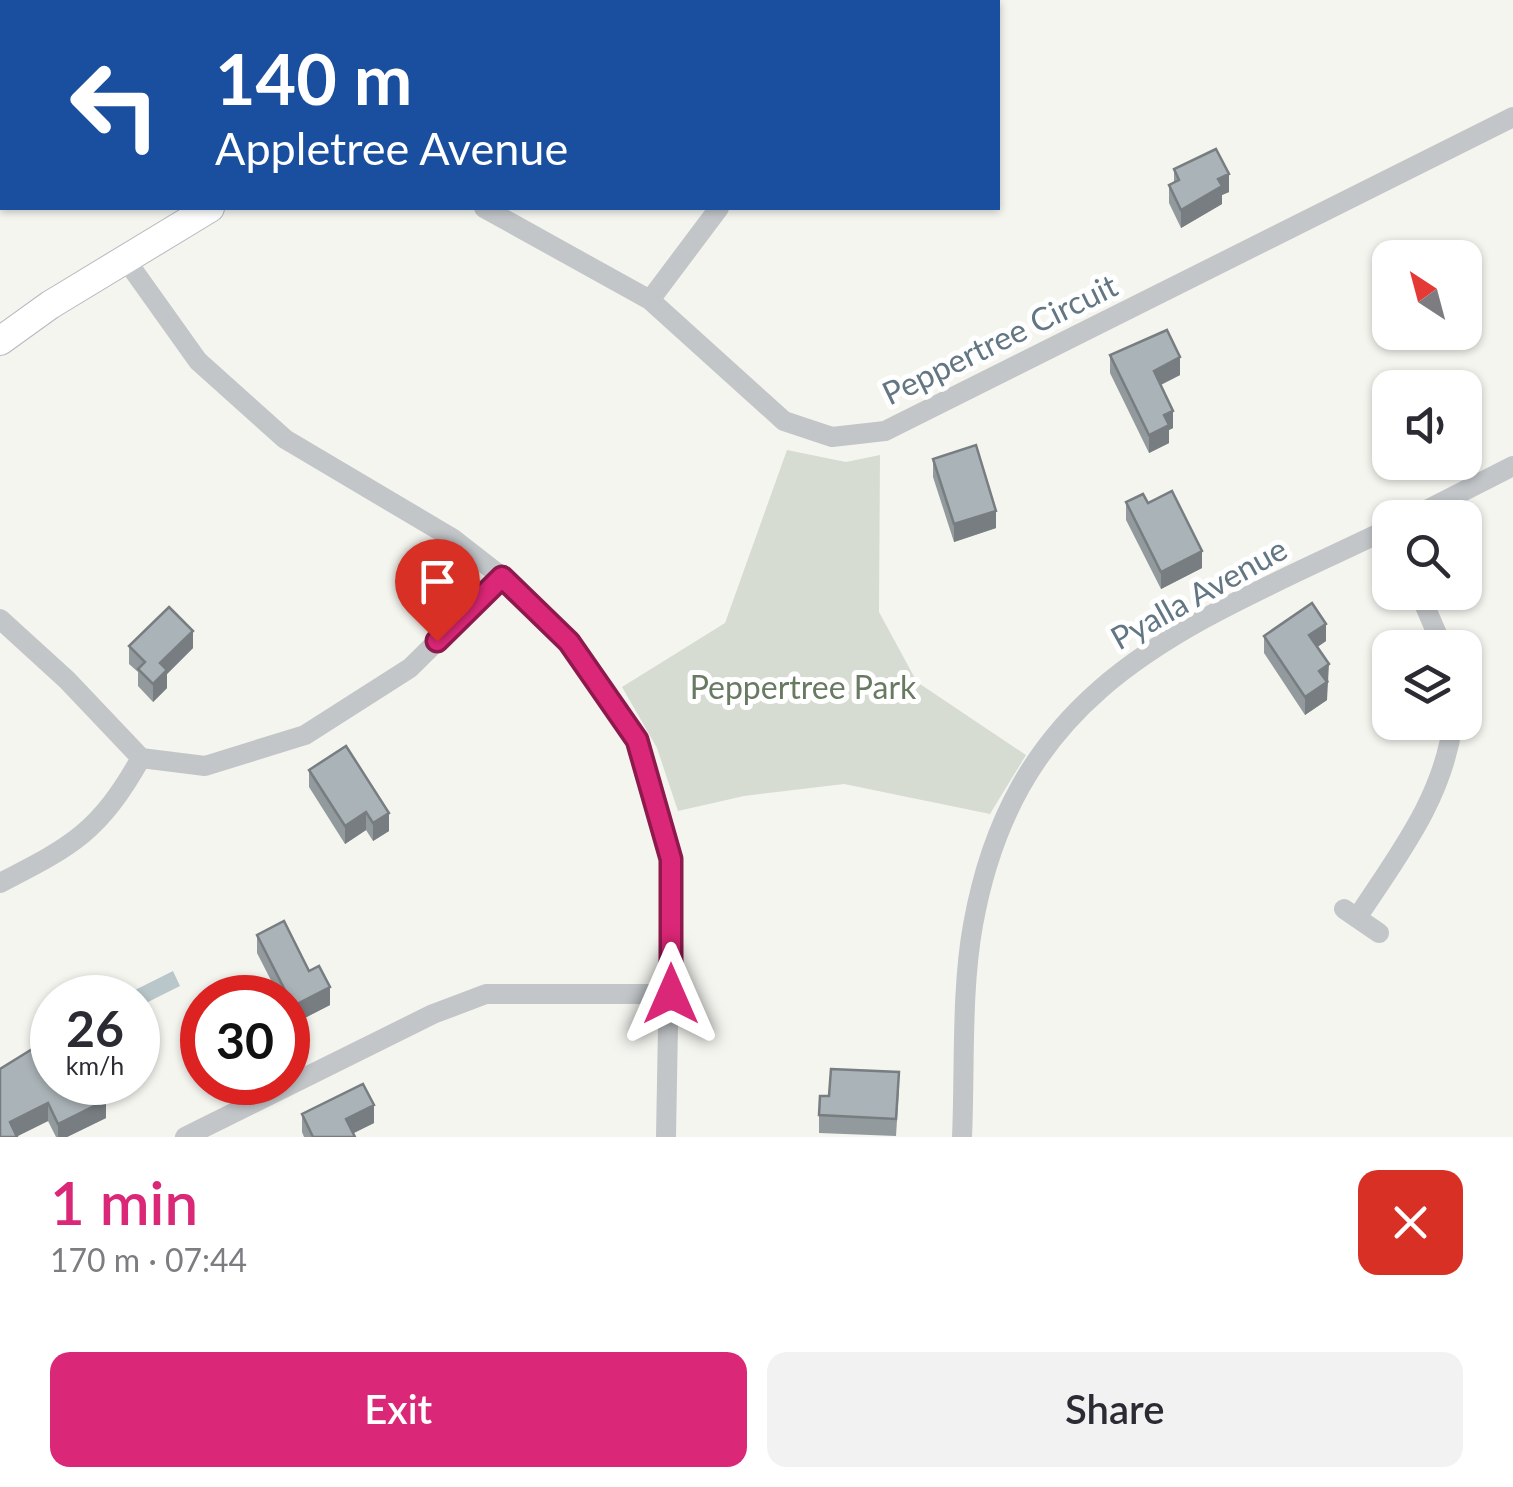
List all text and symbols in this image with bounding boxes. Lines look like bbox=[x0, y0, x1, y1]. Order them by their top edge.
text: 140 m bbox=[215, 36, 412, 120]
icon: left bbox=[50, 40, 180, 170]
text: Appletree Avenue bbox=[215, 121, 568, 175]
north arrow bbox=[1372, 240, 1482, 350]
map controls bbox=[1372, 240, 1482, 740]
street label: Peppertree Circuit bbox=[876, 265, 1124, 412]
button: sound bbox=[1372, 370, 1482, 480]
button: search bbox=[1372, 500, 1482, 610]
street label: Pyalla Avenue bbox=[1103, 528, 1293, 657]
pin bbox=[395, 539, 480, 642]
icon: arrive bbox=[410, 554, 465, 609]
button: layers bbox=[1372, 630, 1482, 740]
park label: Peppertree Park bbox=[690, 667, 917, 706]
position arrow bbox=[619, 942, 723, 1046]
speed limit sign: 30 bbox=[180, 975, 310, 1105]
text: 26 bbox=[66, 998, 124, 1058]
text: km/h bbox=[66, 1050, 124, 1080]
text: 1 min bbox=[50, 1166, 198, 1238]
button: close bbox=[1358, 1170, 1463, 1275]
text: 170 m · 07:44 bbox=[50, 1240, 247, 1279]
button: Exit bbox=[50, 1352, 747, 1467]
button: Share bbox=[767, 1352, 1463, 1467]

